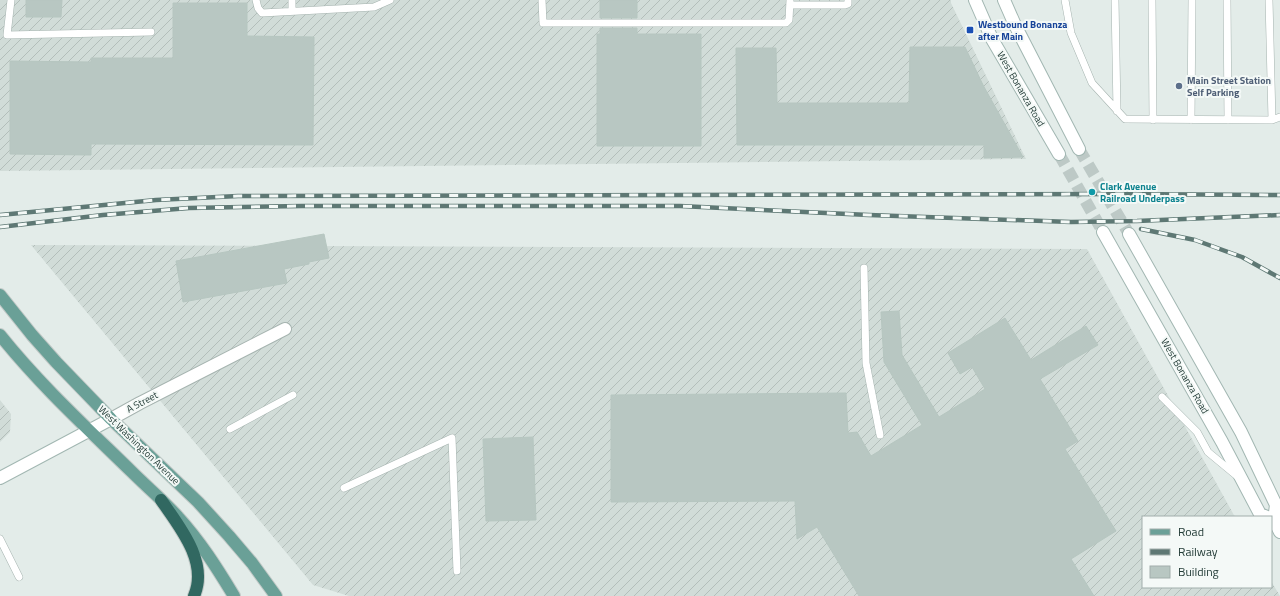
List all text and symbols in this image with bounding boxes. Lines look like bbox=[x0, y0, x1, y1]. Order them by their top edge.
place label: Westbound Bonanza after Main bbox=[978, 17, 1067, 44]
marker: Westbound Bonanza after Main bbox=[965, 25, 975, 35]
street label: West Bonanza Road bbox=[993, 49, 1049, 129]
place label: Main Street Station Self Parking bbox=[1187, 73, 1271, 100]
marker: Main Street Station Self Parking bbox=[1174, 81, 1184, 91]
place label: Clark Avenue Railroad Underpass bbox=[1100, 179, 1185, 206]
marker: Clark Avenue Railroad Underpass bbox=[1087, 187, 1097, 197]
street label: West Bonanza Road bbox=[1157, 336, 1213, 416]
street label: A Street bbox=[123, 387, 161, 417]
street label: West Washington Avenue bbox=[95, 402, 183, 488]
legend bbox=[1142, 516, 1272, 588]
text: Road bbox=[1178, 522, 1204, 541]
text: Railway bbox=[1178, 542, 1218, 561]
text: Building bbox=[1178, 562, 1219, 581]

